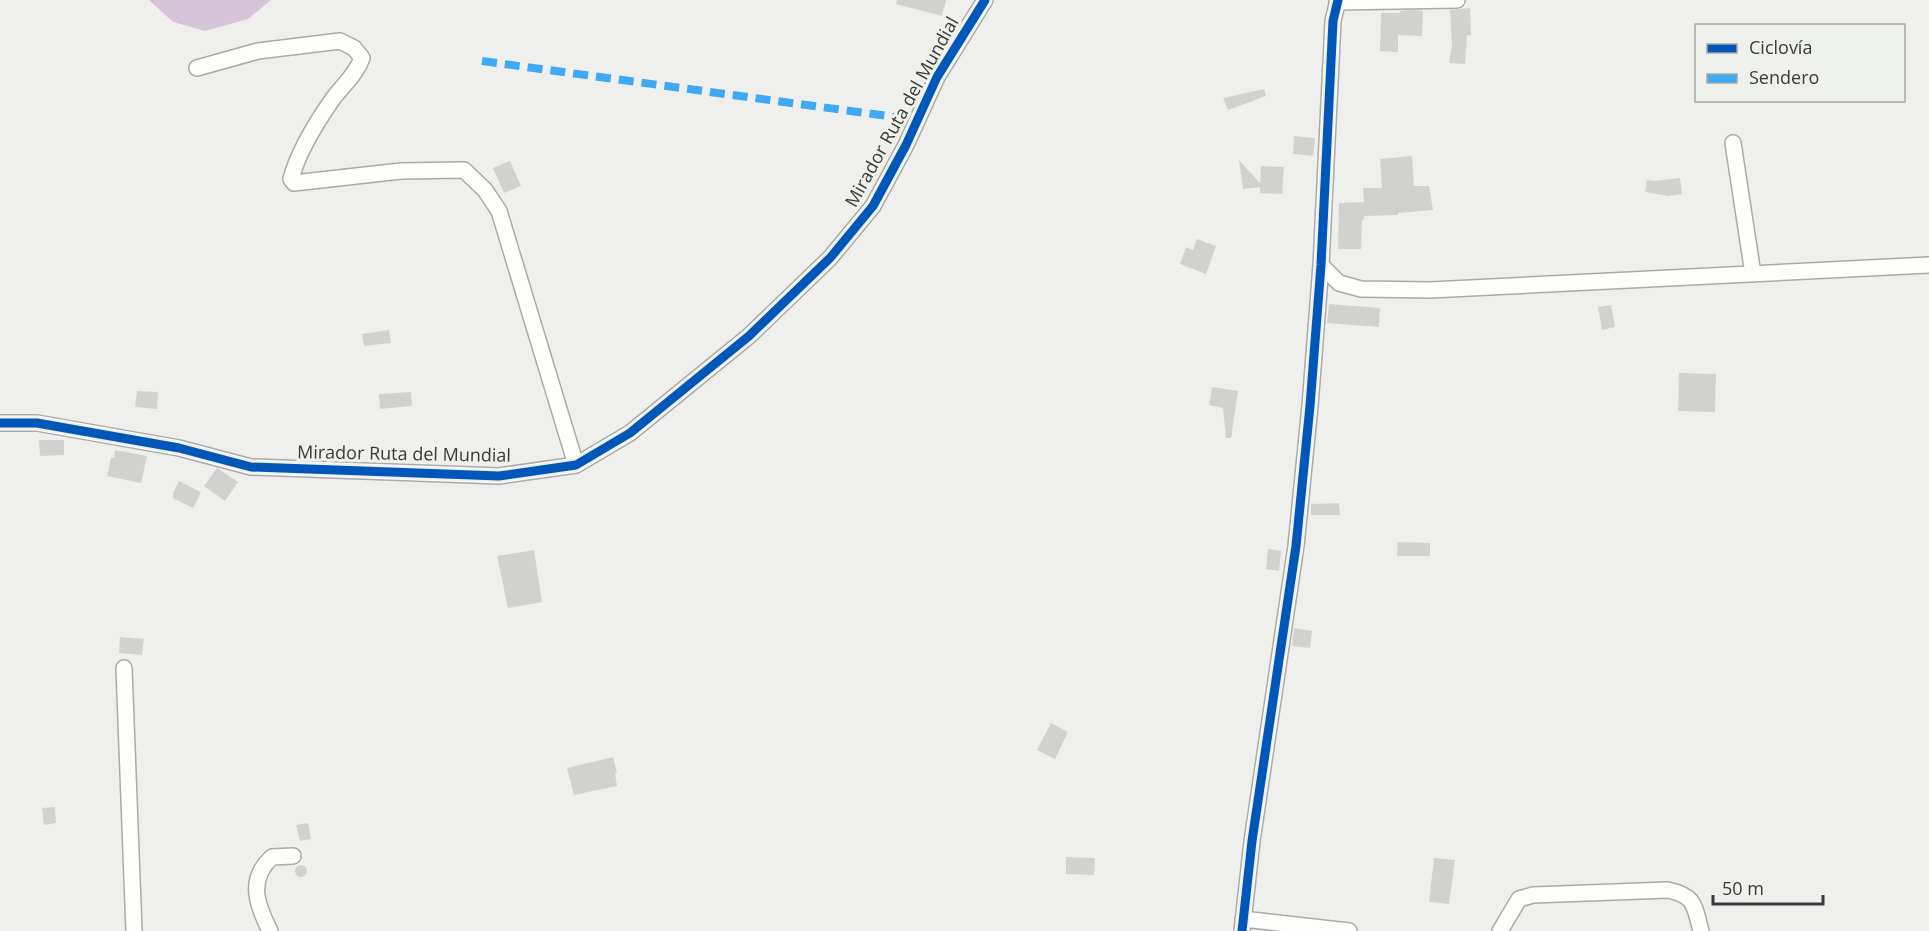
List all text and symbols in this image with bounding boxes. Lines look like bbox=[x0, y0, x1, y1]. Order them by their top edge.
street label: Mirador Ruta del Mundial bbox=[839, 12, 963, 211]
legend bbox=[1695, 24, 1905, 102]
text: Ciclovía bbox=[1749, 35, 1812, 59]
text: Sendero bbox=[1749, 65, 1819, 89]
street label: Mirador Ruta del Mundial bbox=[297, 439, 511, 467]
scale bar bbox=[1713, 868, 1822, 906]
text: 50 m bbox=[1722, 876, 1764, 900]

